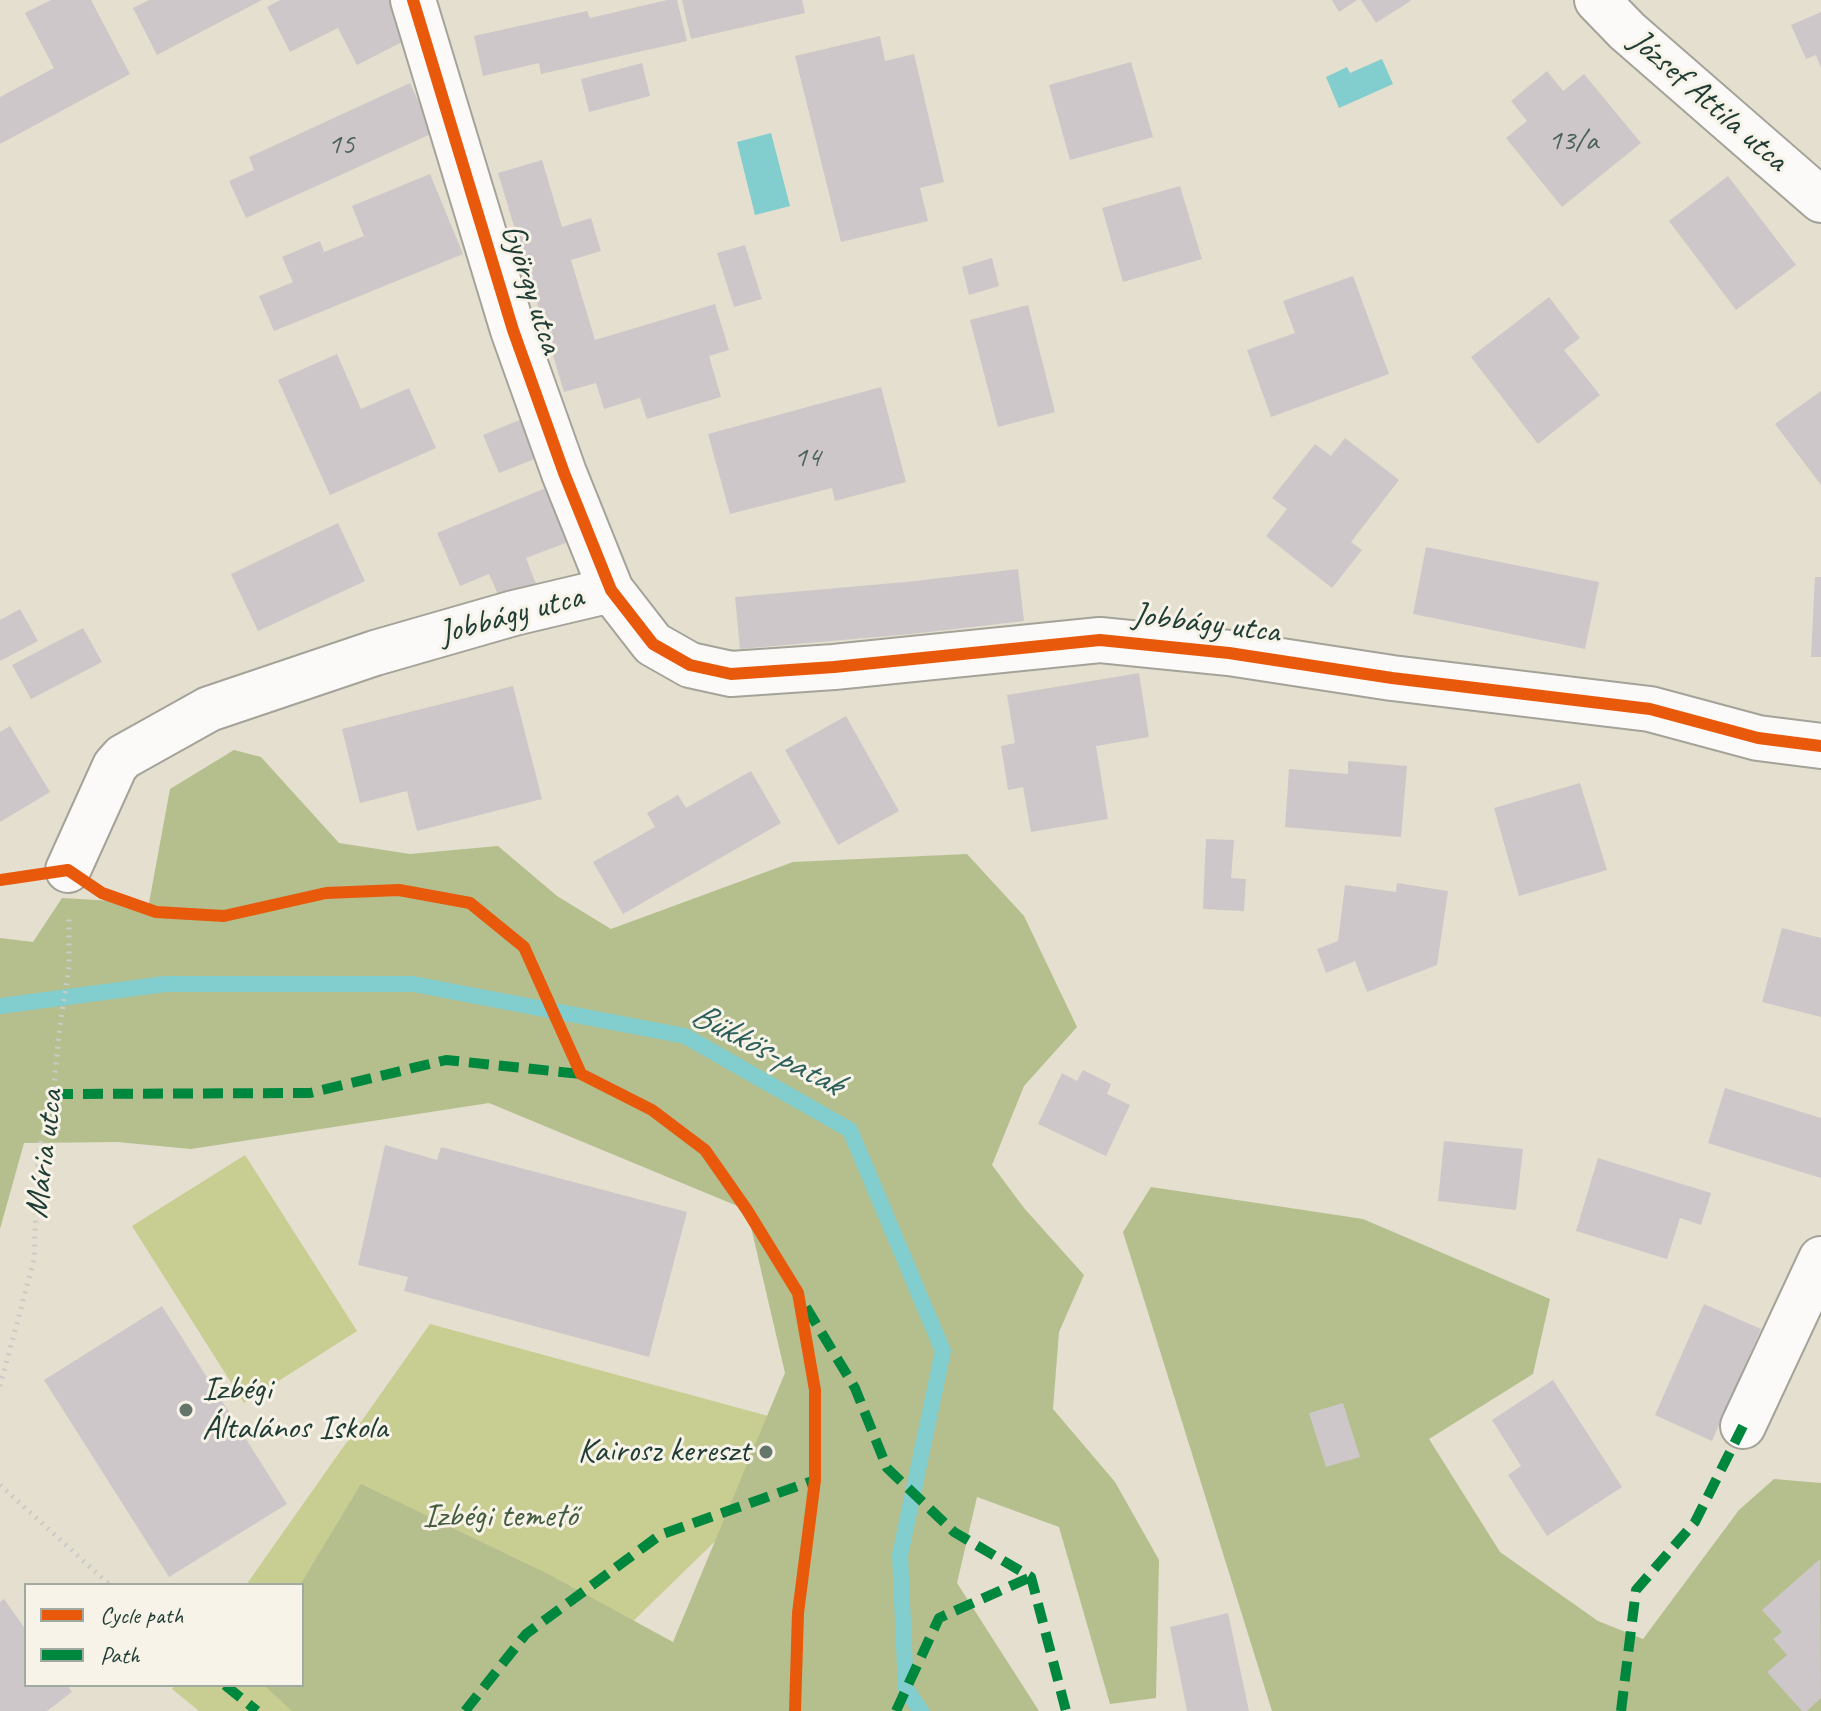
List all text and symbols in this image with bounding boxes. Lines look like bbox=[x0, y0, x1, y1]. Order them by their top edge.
street label: József Attila utca bbox=[1620, 21, 1796, 181]
house number: 13/a bbox=[1548, 123, 1598, 159]
house number: 15 bbox=[328, 127, 354, 163]
street label: György utca bbox=[491, 219, 571, 359]
house number: 14 bbox=[794, 440, 820, 476]
street label: Jobbágy utca bbox=[434, 577, 588, 655]
street label: Jobbágy utca bbox=[1130, 595, 1282, 653]
water label: Bükkös-patak bbox=[683, 994, 849, 1106]
street label: Mária utca bbox=[17, 1087, 73, 1221]
place label: Izbégi Általános Iskola bbox=[202, 1370, 387, 1450]
marker: Izbégi Általános Iskola bbox=[177, 1401, 195, 1419]
place label: Kairosz kereszt bbox=[578, 1432, 750, 1472]
marker: Kairosz kereszt bbox=[757, 1443, 775, 1461]
park label: Izbégi temető bbox=[422, 1497, 578, 1537]
legend bbox=[24, 1583, 304, 1687]
text: Cycle path bbox=[100, 1600, 183, 1630]
text: Path bbox=[100, 1640, 140, 1670]

